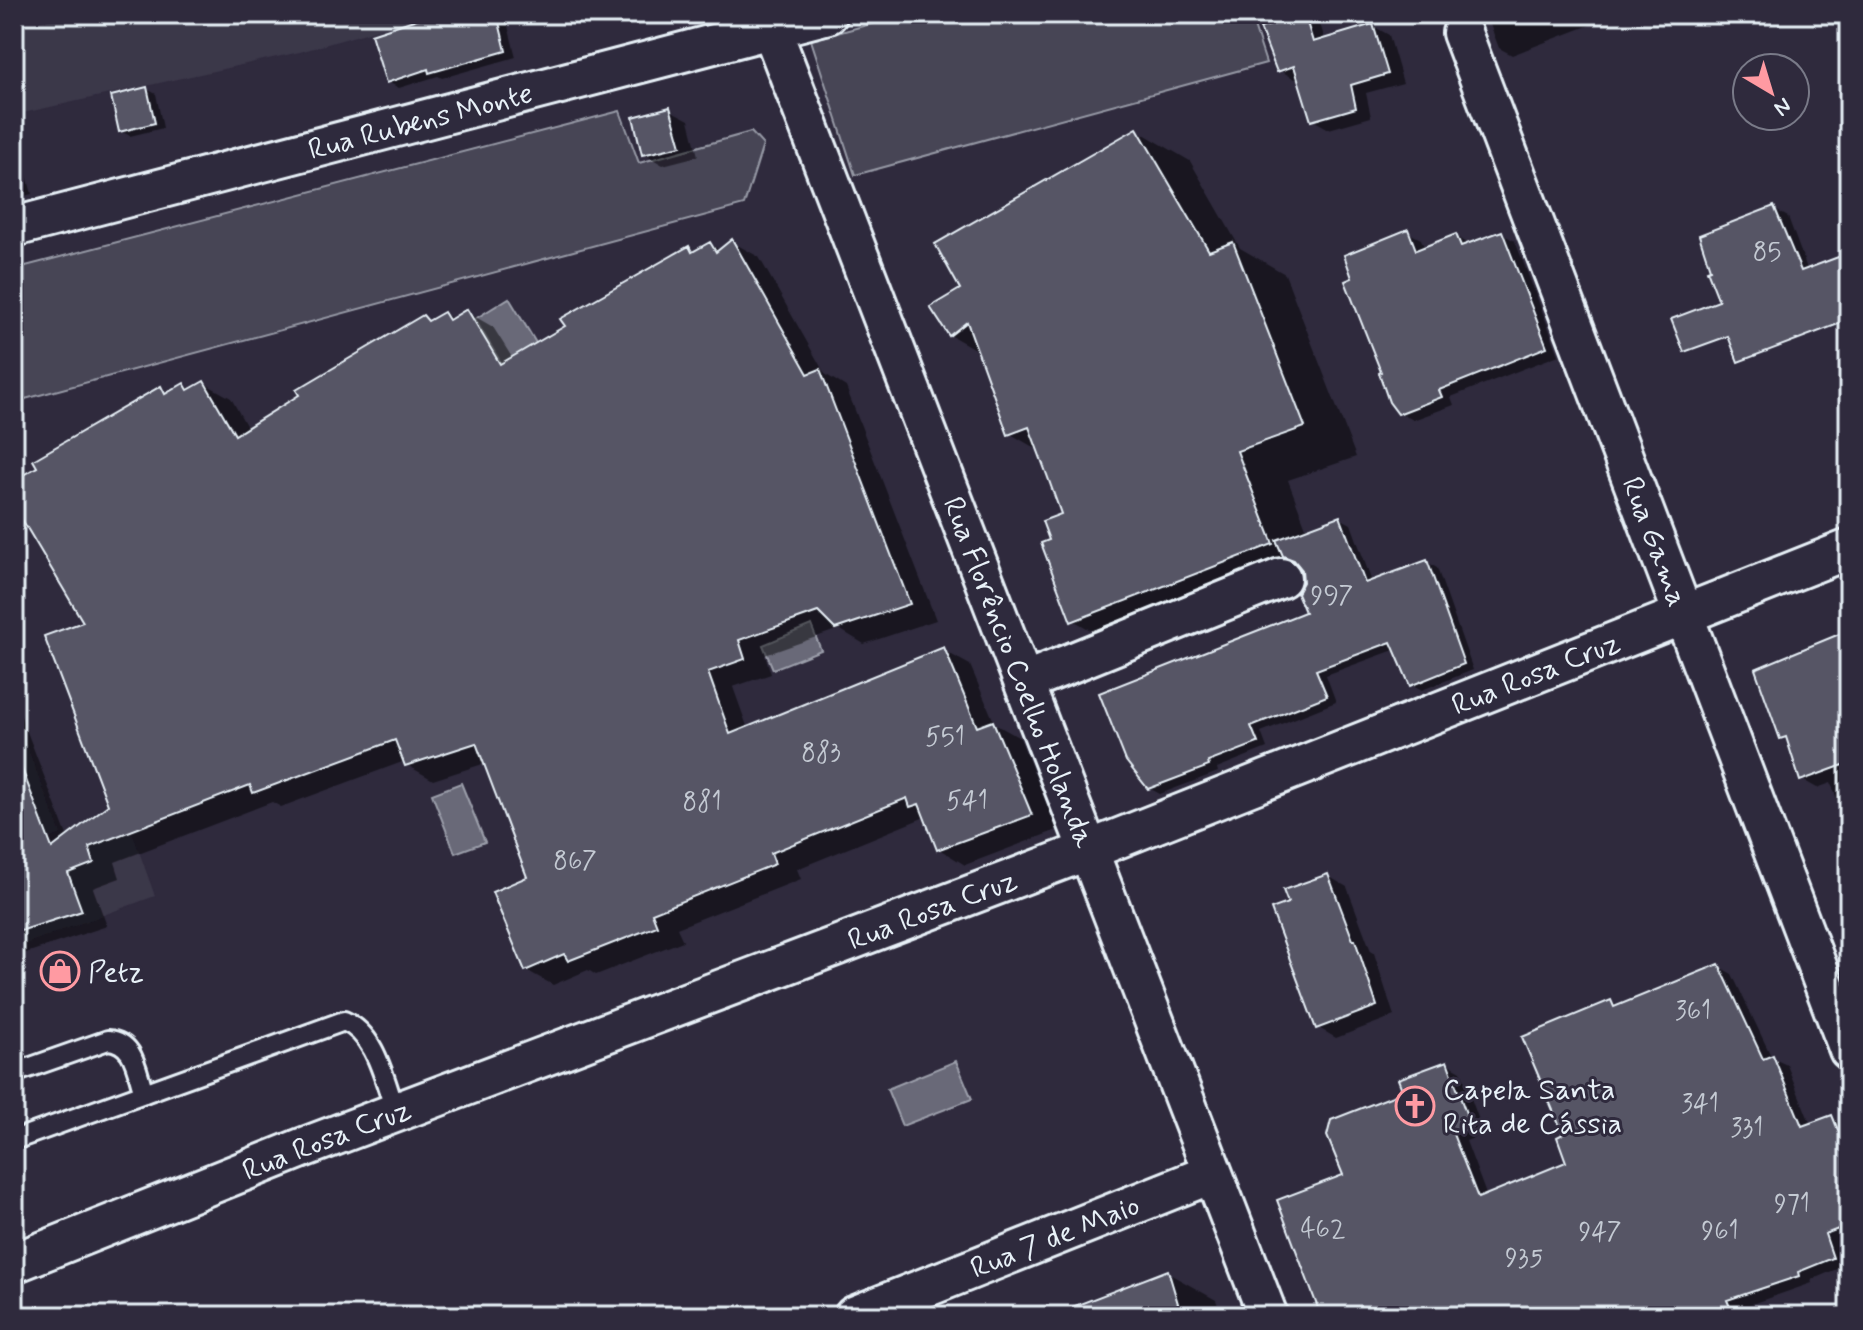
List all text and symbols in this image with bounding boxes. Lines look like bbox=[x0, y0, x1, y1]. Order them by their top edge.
north arrow bbox=[1731, 52, 1811, 132]
street label: Rua Rubens Monte bbox=[304, 74, 537, 170]
text: N bbox=[1768, 91, 1796, 122]
house number: 85 bbox=[1753, 236, 1781, 270]
street label: Rua Gama bbox=[1612, 472, 1696, 612]
street label: Rua Florêncio Coelho Holanda bbox=[933, 491, 1104, 854]
house number: 997 bbox=[1311, 580, 1353, 614]
street label: Rua Rosa Cruz bbox=[1446, 624, 1626, 725]
house number: 551 bbox=[925, 721, 965, 755]
house number: 883 bbox=[801, 737, 841, 771]
house number: 541 bbox=[946, 785, 988, 819]
house number: 881 bbox=[682, 786, 722, 820]
house number: 867 bbox=[553, 845, 597, 879]
street label: Rua Rosa Cruz bbox=[843, 861, 1023, 960]
shop icon: Petz bbox=[39, 950, 81, 992]
place label: Petz bbox=[88, 953, 144, 992]
house number: 361 bbox=[1675, 995, 1711, 1029]
place label: Capela Santa Rita de Cássia bbox=[1443, 1071, 1622, 1144]
church icon: Capela Santa Rita de Cássia bbox=[1394, 1085, 1436, 1127]
house number: 341 bbox=[1681, 1088, 1719, 1122]
street label: Rua Rosa Cruz bbox=[237, 1091, 417, 1191]
house number: 331 bbox=[1731, 1112, 1763, 1146]
street label: Rua 7 de Maio bbox=[965, 1186, 1146, 1289]
house number: 971 bbox=[1774, 1188, 1810, 1222]
house number: 462 bbox=[1300, 1213, 1346, 1247]
house number: 961 bbox=[1701, 1215, 1739, 1249]
house number: 947 bbox=[1578, 1216, 1622, 1250]
house number: 935 bbox=[1505, 1242, 1543, 1276]

